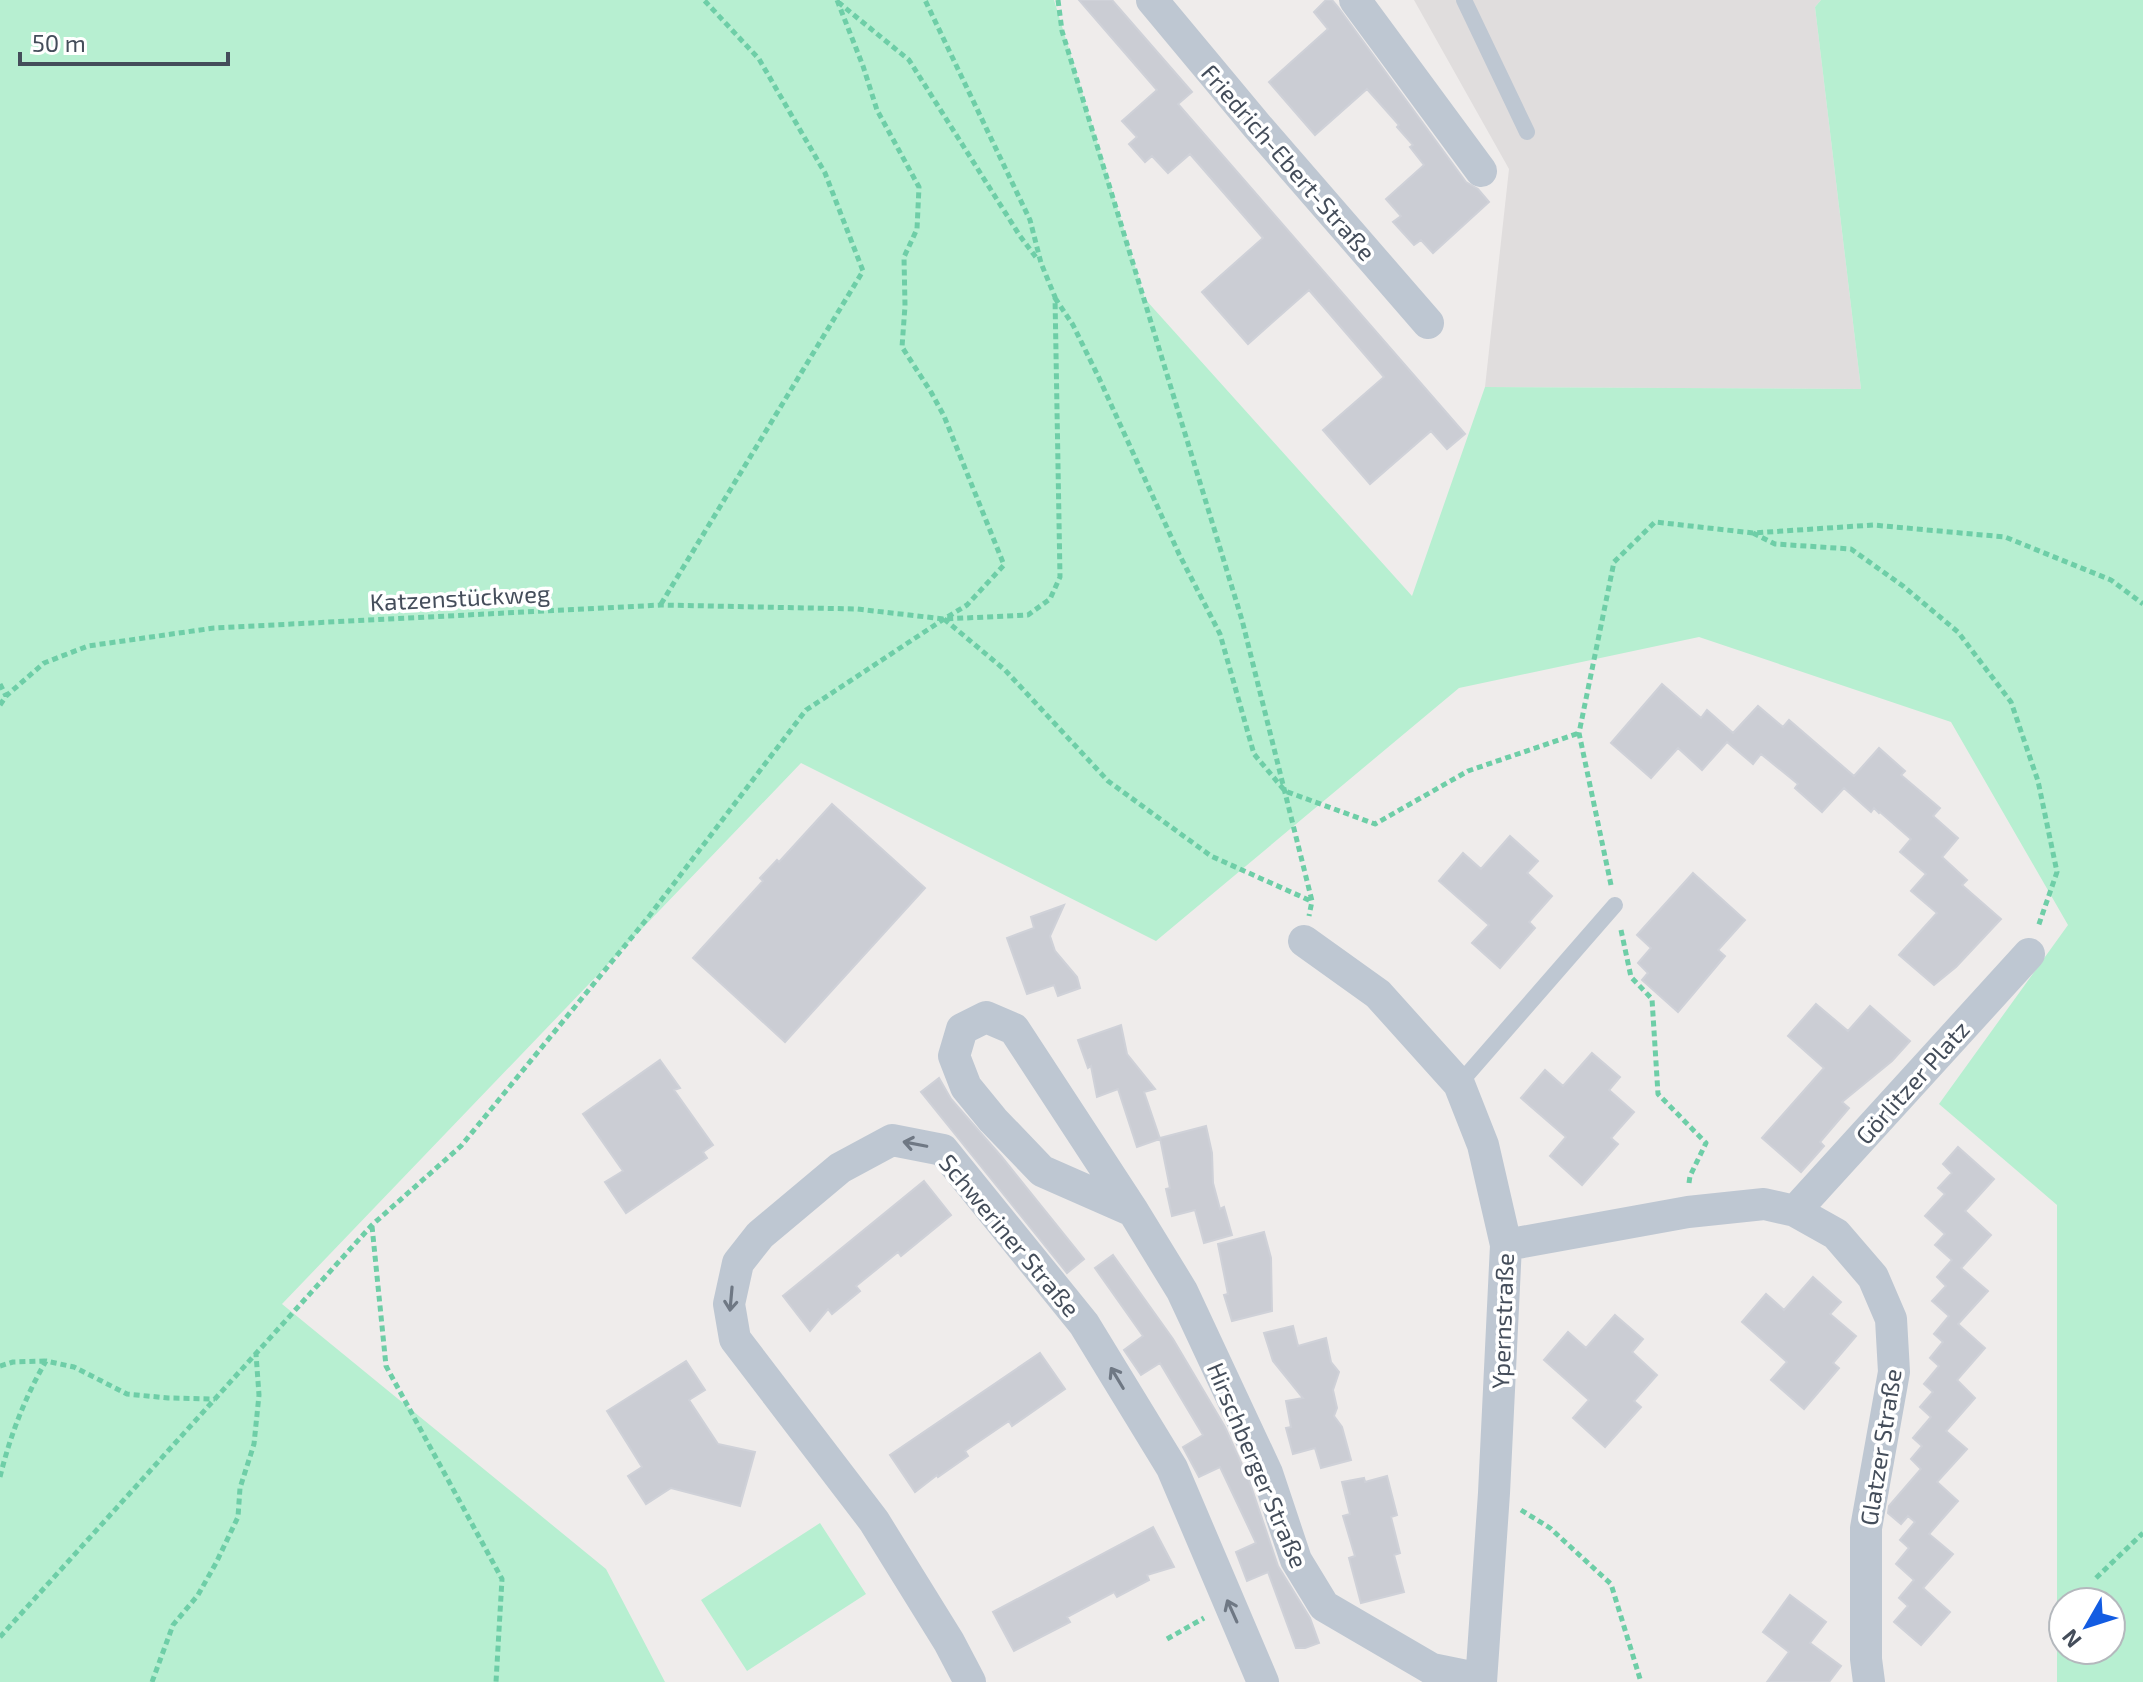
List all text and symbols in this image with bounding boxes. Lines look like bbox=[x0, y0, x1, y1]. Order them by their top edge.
scale bar bbox=[20, 16, 228, 66]
text: 50 m bbox=[32, 28, 86, 57]
street label: Friedrich-Ebert-Straße bbox=[1196, 58, 1382, 266]
street label: Katzenstückweg bbox=[369, 578, 551, 616]
street label: Görlitzer Platz bbox=[1849, 1014, 1975, 1150]
one-way arrow bbox=[903, 1136, 928, 1151]
street label: Schweriner Straße bbox=[934, 1148, 1086, 1322]
street label: Ypernstraße bbox=[1485, 1253, 1519, 1389]
one-way arrow bbox=[724, 1286, 739, 1312]
street label: Hirschberger Straße bbox=[1202, 1358, 1314, 1572]
street label: Glatzer Straße bbox=[1853, 1366, 1907, 1528]
one-way arrow bbox=[1109, 1367, 1125, 1390]
north arrow bbox=[2047, 1586, 2127, 1666]
one-way arrow bbox=[1224, 1599, 1239, 1623]
text: N bbox=[2056, 1625, 2086, 1654]

